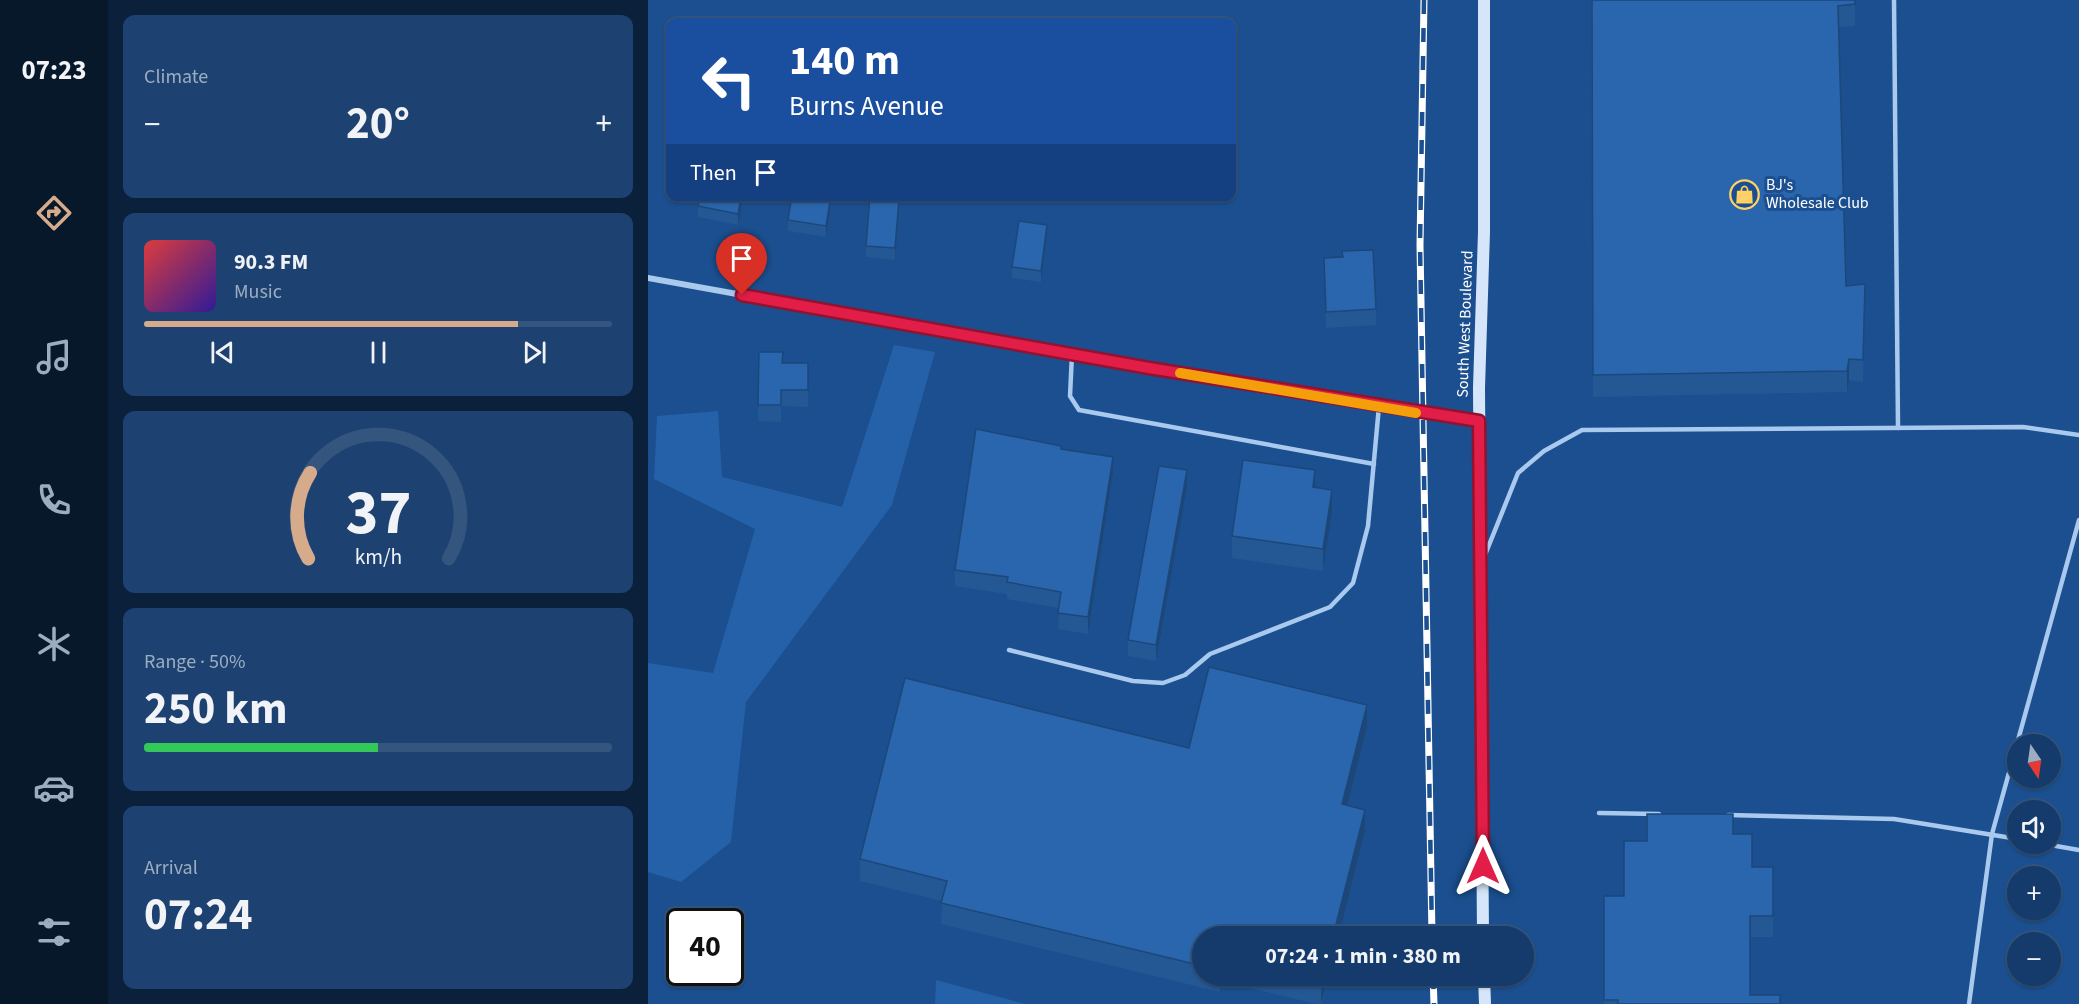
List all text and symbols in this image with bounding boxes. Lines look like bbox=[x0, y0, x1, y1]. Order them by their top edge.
text: 140 m bbox=[789, 31, 900, 91]
icon: left bbox=[690, 42, 768, 120]
text: 07:23 bbox=[21, 51, 87, 90]
text: Climate bbox=[144, 63, 208, 91]
text: Burns Avenue bbox=[789, 87, 944, 126]
text: 20° bbox=[346, 92, 410, 156]
text: − bbox=[144, 101, 160, 148]
text: + bbox=[596, 101, 612, 148]
icon: arrive bbox=[749, 156, 782, 189]
text: Then bbox=[690, 157, 737, 189]
place label: BJ's Wholesale Club bbox=[1766, 174, 1869, 214]
shop icon: BJ's Wholesale Club bbox=[1729, 178, 1761, 210]
icon: directions bbox=[33, 192, 75, 234]
pin bbox=[716, 233, 767, 295]
icon: arrive bbox=[725, 242, 758, 275]
text: 90.3 FM bbox=[234, 246, 308, 278]
street label: South West Boulevard bbox=[1451, 250, 1479, 398]
text: Music bbox=[234, 278, 282, 306]
icon: music bbox=[33, 336, 75, 378]
icon: previous bbox=[206, 336, 239, 369]
icon: pause bbox=[362, 336, 395, 369]
icon: next bbox=[518, 336, 551, 369]
text: 37 bbox=[345, 469, 411, 558]
icon: phone bbox=[33, 479, 75, 521]
text: km/h bbox=[354, 542, 402, 573]
icon: climate bbox=[33, 623, 75, 665]
text: Range · 50% bbox=[144, 648, 245, 676]
text: 250 km bbox=[144, 677, 288, 741]
north arrow bbox=[2007, 734, 2061, 788]
map controls bbox=[2007, 734, 2061, 986]
icon: car bbox=[33, 767, 75, 809]
button: sound bbox=[2007, 800, 2061, 854]
position arrow bbox=[1451, 834, 1515, 898]
text: Arrival bbox=[144, 854, 198, 882]
button: + bbox=[2007, 866, 2061, 920]
text: 07:24 bbox=[144, 883, 253, 947]
speed limit sign: 40 bbox=[666, 908, 744, 986]
icon: filters bbox=[33, 911, 75, 953]
button: − bbox=[2007, 932, 2061, 986]
text: 07:24 · 1 min · 380 m bbox=[1265, 940, 1461, 972]

